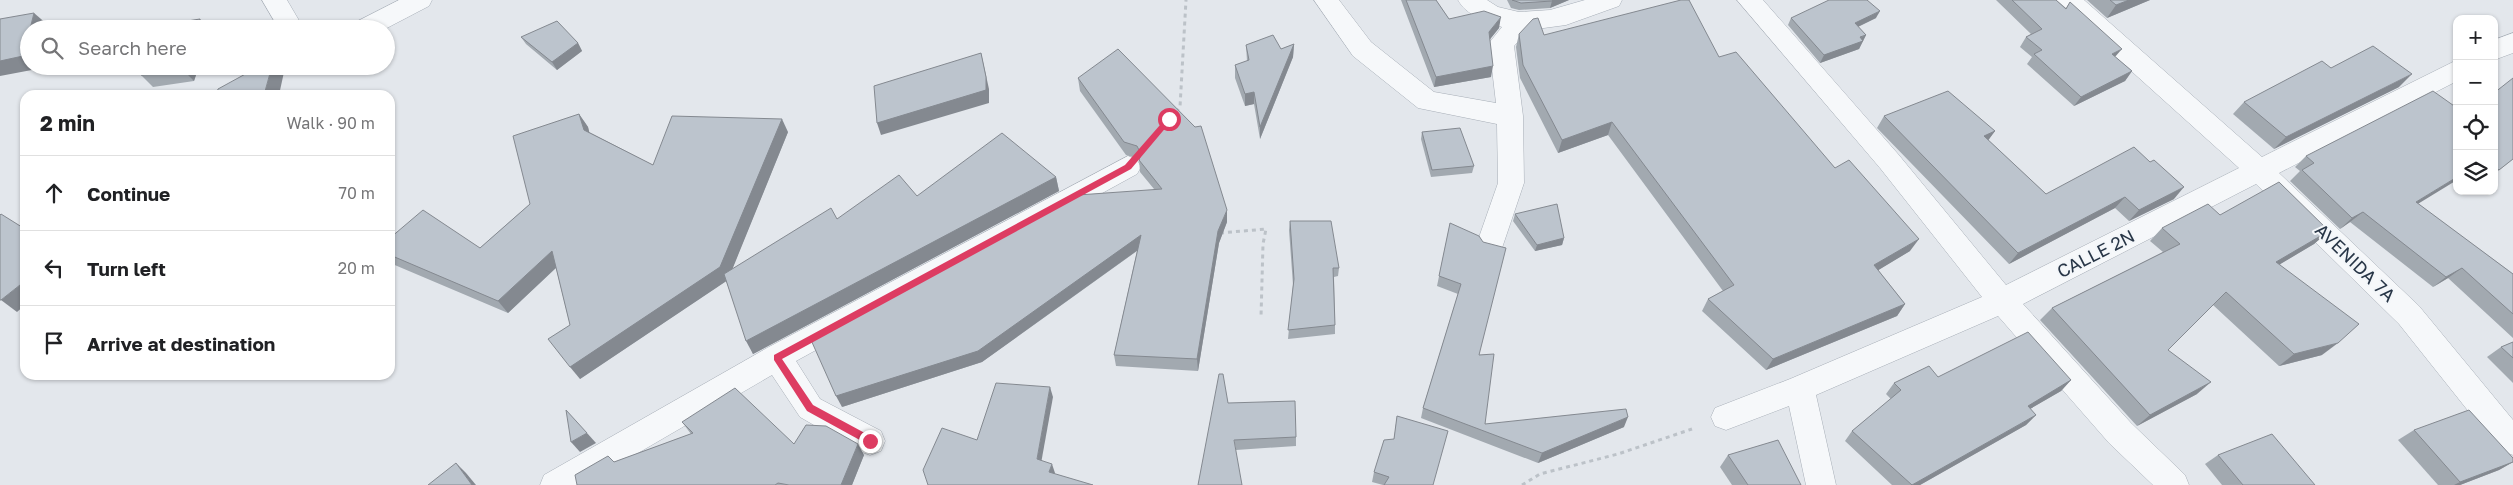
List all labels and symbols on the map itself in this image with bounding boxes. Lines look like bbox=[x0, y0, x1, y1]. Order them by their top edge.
route start bbox=[1158, 108, 1181, 131]
street label: AVENIDA 7A bbox=[2311, 219, 2400, 306]
street label: CALLE 2N bbox=[2053, 224, 2138, 282]
route end bbox=[859, 430, 882, 453]

